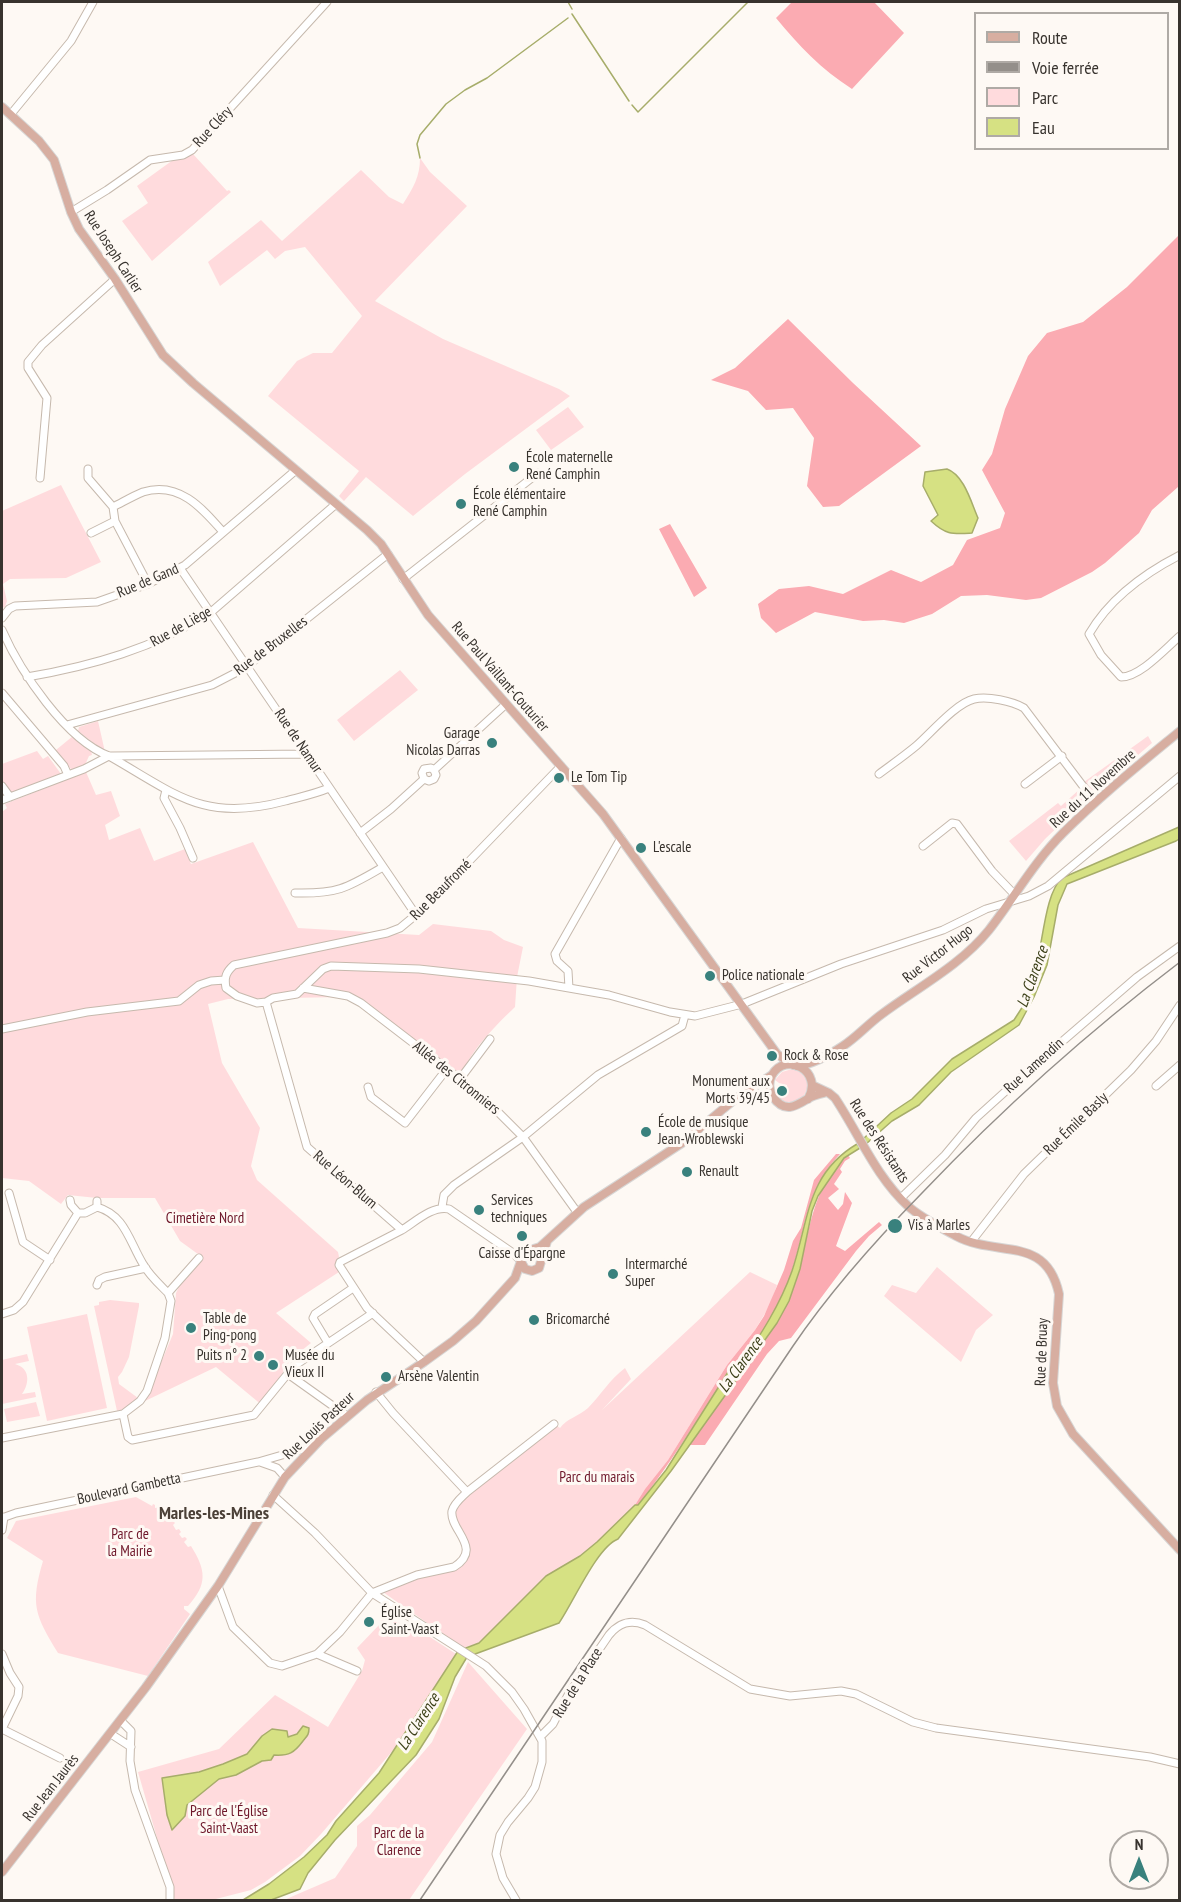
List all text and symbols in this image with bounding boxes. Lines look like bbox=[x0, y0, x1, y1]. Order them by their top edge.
legend bbox=[974, 12, 1169, 150]
text: Route bbox=[1032, 26, 1068, 49]
text: Voie ferrée bbox=[1032, 56, 1099, 79]
text: Parc bbox=[1032, 86, 1058, 109]
street label: Rue Cléry bbox=[190, 103, 236, 151]
text: Eau bbox=[1032, 116, 1055, 139]
street label: Rue Joseph Carlier bbox=[80, 207, 146, 297]
place label: École maternelle René Camphin bbox=[526, 449, 613, 484]
marker: École maternelle René Camphin bbox=[507, 460, 521, 474]
place label: École élémentaire René Camphin bbox=[473, 486, 566, 521]
marker: École élémentaire René Camphin bbox=[454, 497, 468, 511]
street label: Rue de Gand bbox=[114, 560, 182, 602]
street label: Rue de Liège bbox=[147, 603, 215, 651]
street label: Rue de Bruxelles bbox=[231, 613, 311, 679]
street label: Rue Paul Vaillant-Couturier bbox=[447, 618, 553, 736]
street label: Rue de Namur bbox=[270, 706, 326, 776]
place label: Garage Nicolas Darras bbox=[406, 725, 480, 760]
marker: Garage Nicolas Darras bbox=[485, 736, 499, 750]
street label: Rue du 11 Novembre bbox=[1046, 746, 1140, 832]
place label: Le Tom Tip bbox=[571, 769, 627, 787]
marker: Le Tom Tip bbox=[552, 771, 566, 785]
place label: L'escale bbox=[653, 839, 691, 857]
marker: L'escale bbox=[634, 841, 648, 855]
street label: Rue Beaufromé bbox=[407, 856, 475, 924]
street label: Rue Victor Hugo bbox=[899, 921, 977, 987]
water label: La Clarence bbox=[1013, 944, 1053, 1010]
place label: Police nationale bbox=[722, 967, 805, 985]
marker: Police nationale bbox=[703, 969, 717, 983]
street label: Rue Lamendin bbox=[1000, 1035, 1068, 1097]
street label: Allée des Citronniers bbox=[409, 1037, 503, 1119]
place label: Rock & Rose bbox=[784, 1047, 849, 1065]
marker: Rock & Rose bbox=[765, 1049, 779, 1063]
place label: Monument aux Morts 39/45 bbox=[692, 1073, 770, 1108]
marker: Monument aux Morts 39/45 bbox=[775, 1084, 789, 1098]
street label: Rue Émile Basly bbox=[1040, 1089, 1112, 1159]
street label: Rue des Résistants bbox=[845, 1096, 913, 1186]
place label: École de musique Jean-Wroblewski bbox=[658, 1114, 749, 1149]
marker: École de musique Jean-Wroblewski bbox=[639, 1125, 653, 1139]
street label: Rue Léon-Blum bbox=[309, 1147, 381, 1213]
place label: Renault bbox=[699, 1163, 739, 1181]
marker: Renault bbox=[680, 1165, 694, 1179]
place label: Services techniques bbox=[491, 1192, 547, 1227]
marker: Services techniques bbox=[472, 1203, 486, 1217]
park label: Cimetière Nord bbox=[166, 1210, 244, 1228]
marker: Vis à Marles bbox=[886, 1217, 904, 1235]
place label: Vis à Marles bbox=[908, 1217, 970, 1235]
marker: Caisse d'Épargne bbox=[515, 1229, 529, 1243]
place label: Caisse d'Épargne bbox=[479, 1245, 565, 1263]
place label: Intermarché Super bbox=[625, 1256, 687, 1291]
marker: Intermarché Super bbox=[606, 1267, 620, 1281]
place label: Table de Ping-pong bbox=[203, 1310, 257, 1345]
place label: Bricomarché bbox=[546, 1311, 610, 1329]
marker: Bricomarché bbox=[527, 1313, 541, 1327]
street label: Rue de Bruay bbox=[1032, 1318, 1052, 1386]
marker: Table de Ping-pong bbox=[184, 1321, 198, 1335]
water label: La Clarence bbox=[715, 1334, 767, 1396]
place label: Puits n° 2 bbox=[197, 1347, 247, 1365]
place label: Musée du Vieux II bbox=[285, 1347, 335, 1382]
marker: Puits n° 2 bbox=[252, 1349, 266, 1363]
marker: Musée du Vieux II bbox=[266, 1358, 280, 1372]
place label: Arsène Valentin bbox=[398, 1368, 479, 1386]
marker: Arsène Valentin bbox=[379, 1370, 393, 1384]
street label: Rue Louis Pasteur bbox=[279, 1388, 359, 1464]
street label: Boulevard Gambetta bbox=[76, 1469, 182, 1509]
park label: Parc du marais bbox=[559, 1469, 635, 1487]
district label: Marles-les-Mines bbox=[159, 1503, 269, 1525]
park label: Parc de la Mairie bbox=[107, 1526, 153, 1561]
place label: Église Saint-Vaast bbox=[381, 1604, 439, 1639]
marker: Église Saint-Vaast bbox=[362, 1615, 376, 1629]
street label: Rue de la Place bbox=[549, 1645, 607, 1721]
water label: La Clarence bbox=[394, 1690, 444, 1754]
street label: Rue Jean Jaurès bbox=[19, 1751, 83, 1825]
park label: Parc de l'Église Saint-Vaast bbox=[190, 1803, 268, 1838]
park label: Parc de la Clarence bbox=[374, 1825, 424, 1860]
north arrow bbox=[1109, 1830, 1169, 1890]
text: N bbox=[1135, 1834, 1143, 1854]

